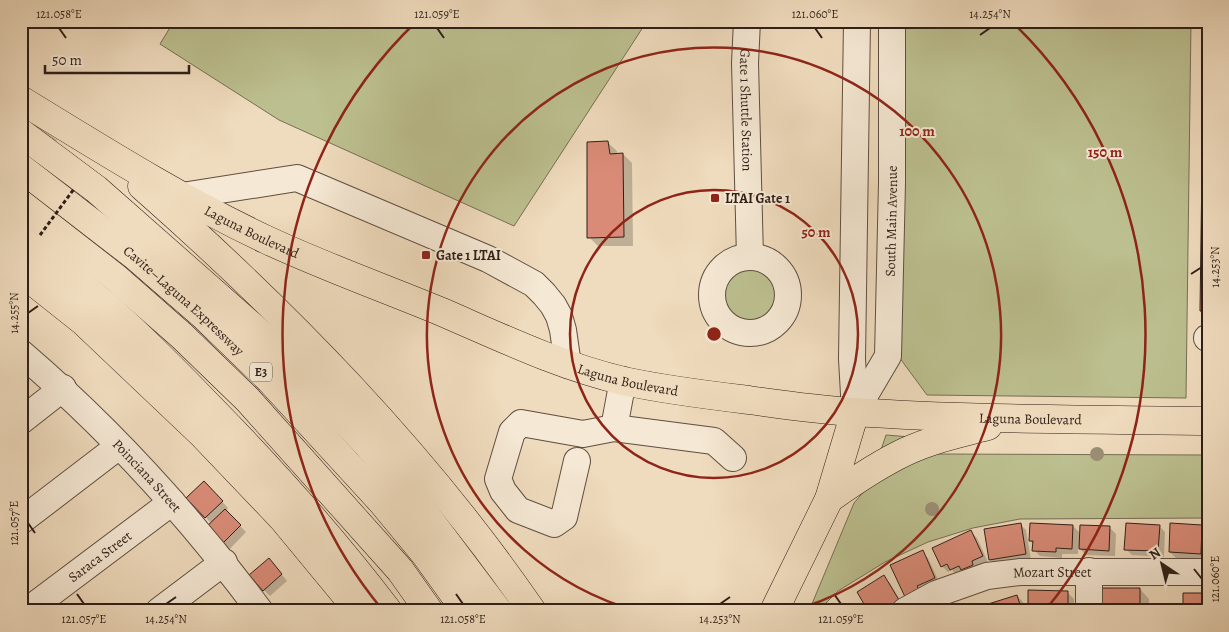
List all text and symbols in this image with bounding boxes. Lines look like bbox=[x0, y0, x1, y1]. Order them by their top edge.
text: 121.058°E bbox=[36, 6, 82, 22]
text: 121.059°E bbox=[414, 6, 460, 22]
text: 121.060°E bbox=[792, 6, 838, 22]
text: 14.254°N bbox=[969, 6, 1011, 22]
scale bar bbox=[45, 42, 189, 74]
street label: Gate 1 Shuttle Station bbox=[735, 48, 757, 172]
text: 50 m bbox=[52, 50, 82, 70]
text: 100 m bbox=[899, 121, 935, 141]
text: 150 m bbox=[1088, 142, 1123, 162]
street label: South Main Avenue bbox=[880, 166, 902, 277]
place label: LTAI Gate 1 bbox=[725, 189, 790, 208]
marker: LTAI Gate 1 bbox=[709, 192, 721, 204]
street label: Laguna Boulevard bbox=[201, 201, 303, 263]
text: 50 m bbox=[801, 222, 831, 242]
street label: Cavite–Laguna Expressway bbox=[119, 241, 249, 360]
place label: Gate 1 LTAI bbox=[436, 246, 501, 265]
text: 14.253°N bbox=[1207, 246, 1223, 288]
marker: Gate 1 LTAI bbox=[420, 249, 432, 261]
text: 14.255°N bbox=[6, 292, 22, 334]
centre of rings bbox=[705, 325, 723, 343]
street label: Laguna Boulevard bbox=[575, 359, 680, 400]
road number: E3 bbox=[250, 362, 272, 382]
street label: Laguna Boulevard bbox=[979, 408, 1082, 429]
street label: Poinciana Street bbox=[109, 435, 186, 517]
text: 121.057°E bbox=[6, 501, 22, 545]
street label: Saraca Street bbox=[64, 526, 136, 586]
north arrow bbox=[1136, 540, 1186, 590]
text: N bbox=[1145, 543, 1164, 564]
text: 121.060°E bbox=[1207, 556, 1223, 602]
street label: Mozart Street bbox=[1012, 562, 1092, 582]
text: 121.057°E bbox=[62, 611, 106, 627]
text: 14.254°N bbox=[145, 611, 187, 627]
text: 121.058°E bbox=[440, 611, 486, 627]
text: 14.253°N bbox=[699, 611, 741, 627]
text: 121.059°E bbox=[818, 611, 864, 627]

